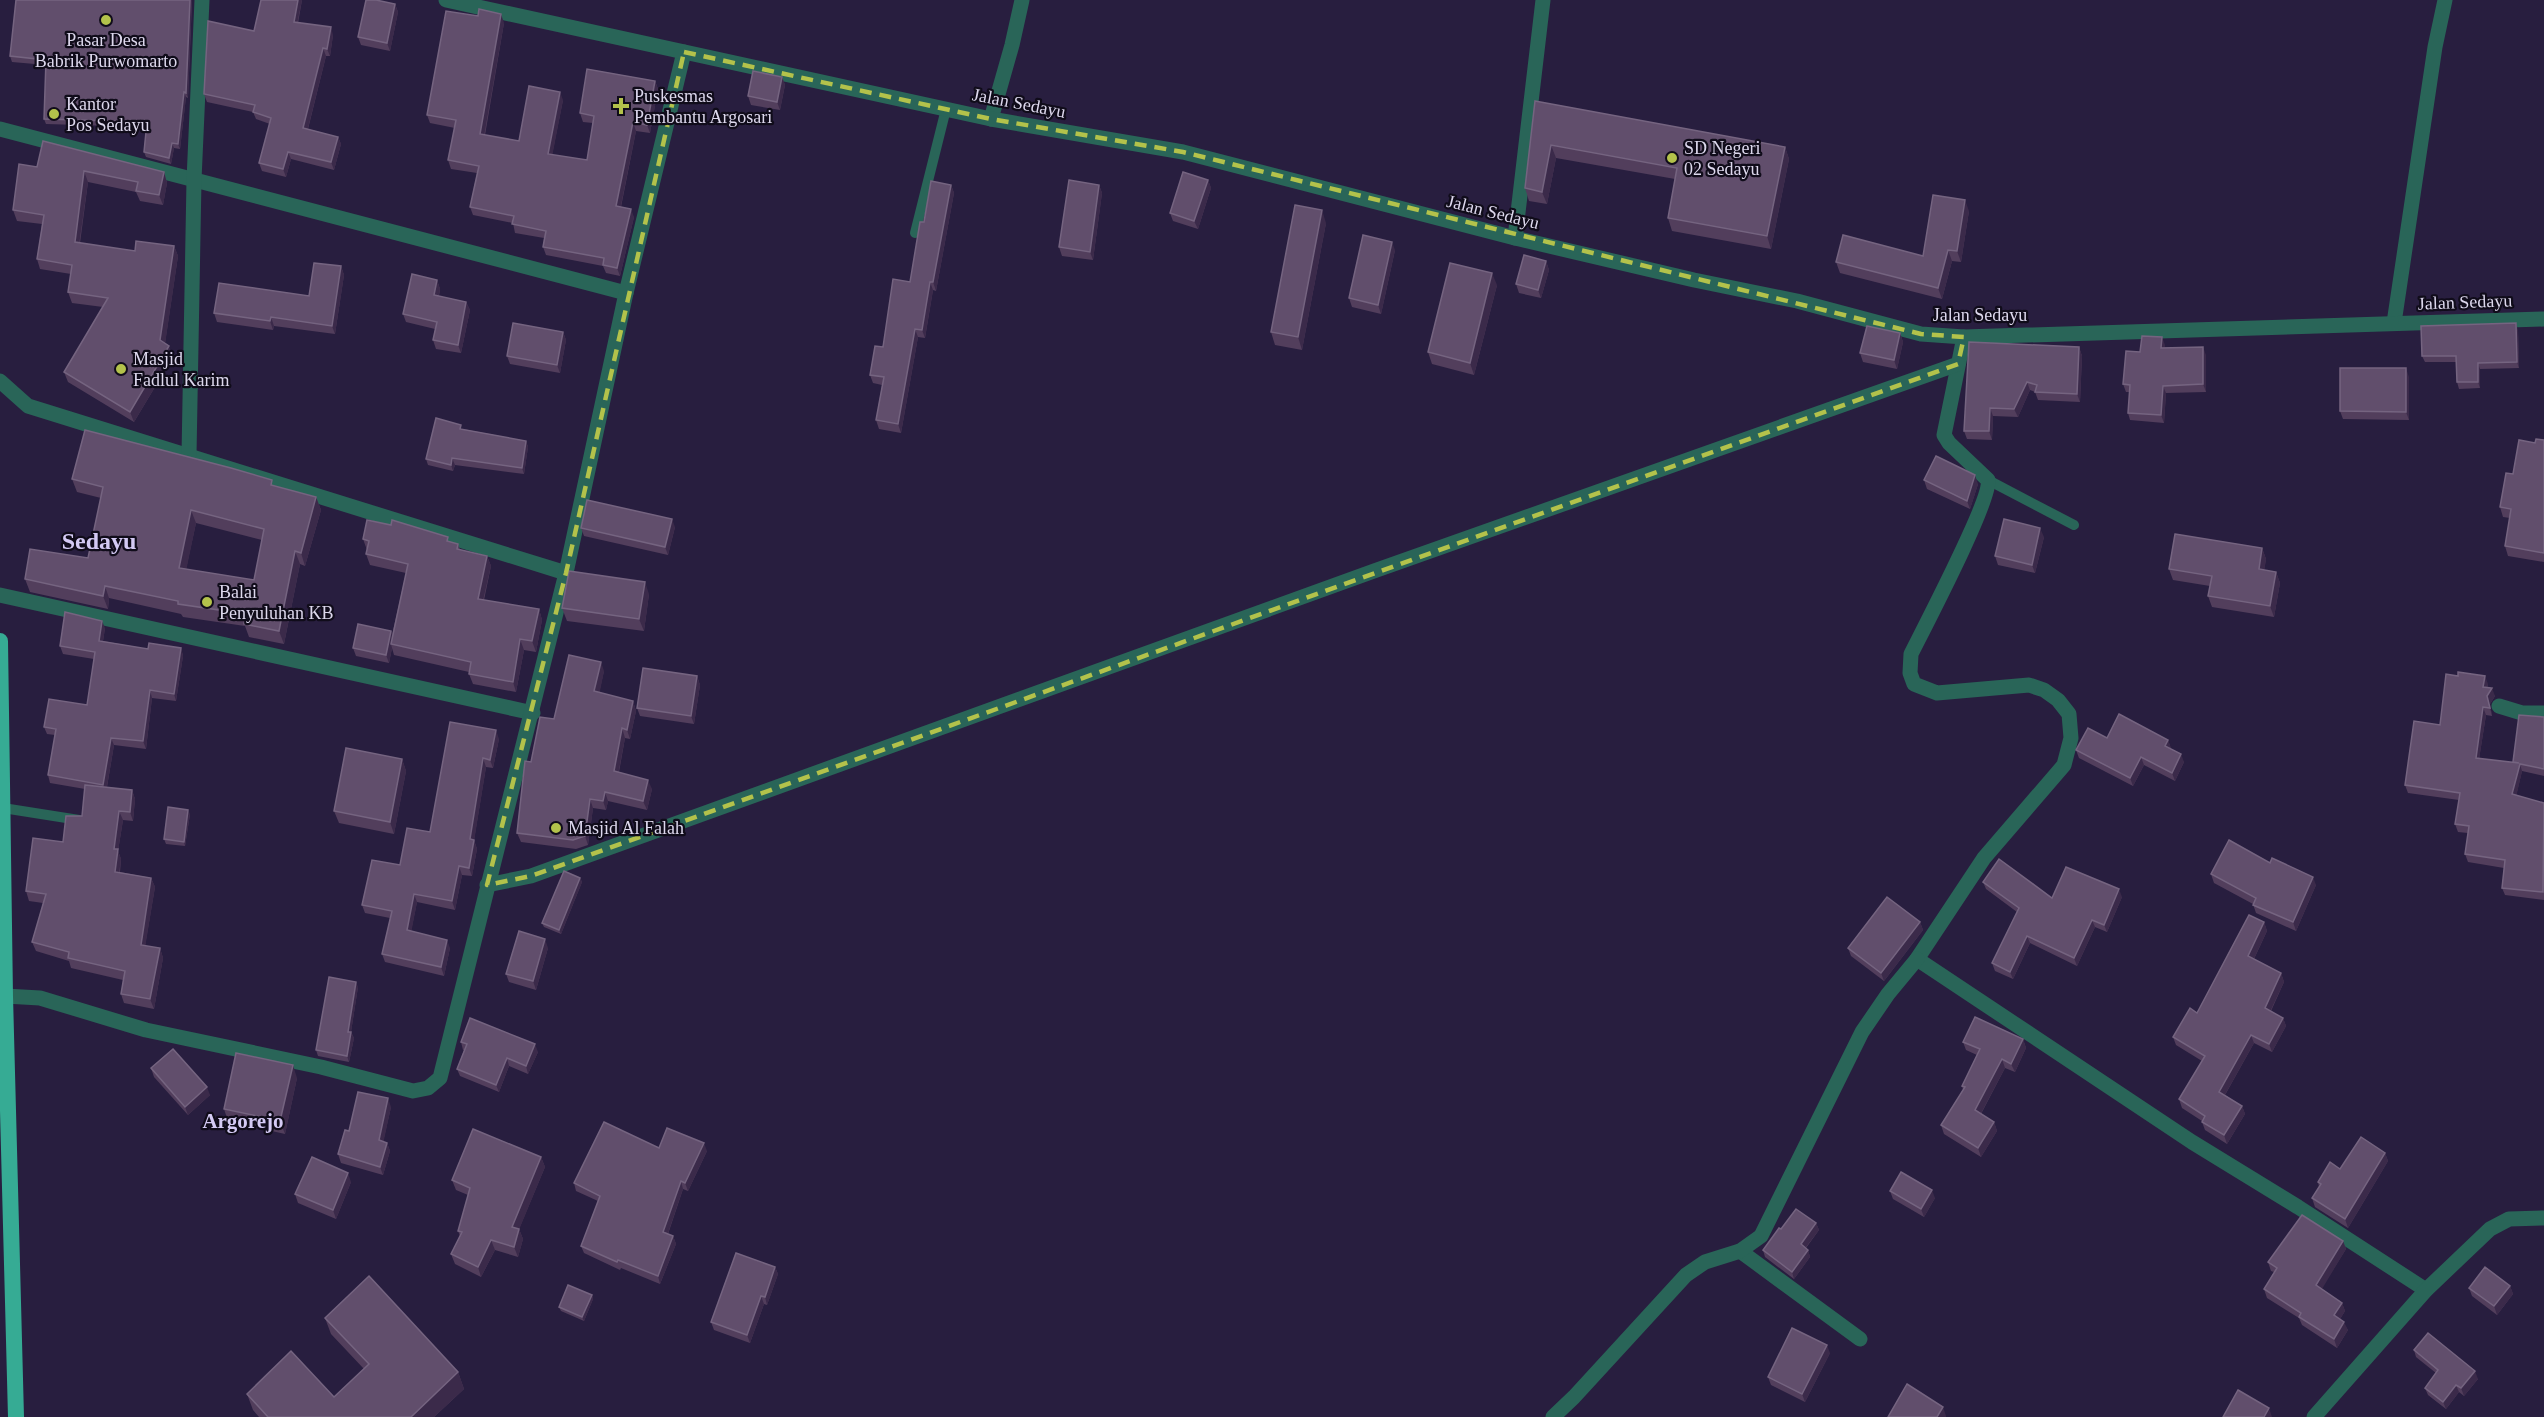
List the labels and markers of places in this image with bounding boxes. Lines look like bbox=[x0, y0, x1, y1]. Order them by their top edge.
marker: Pasar Desa Babrik Purwomarto bbox=[99, 13, 113, 27]
place label: Pasar Desa Babrik Purwomarto bbox=[35, 30, 177, 71]
place label: Puskesmas Pembantu Argosari bbox=[634, 86, 772, 127]
place label: Kantor Pos Sedayu bbox=[66, 94, 150, 135]
marker: Puskesmas Pembantu Argosari bbox=[612, 97, 630, 115]
marker: Kantor Pos Sedayu bbox=[47, 107, 61, 121]
place label: SD Negeri 02 Sedayu bbox=[1684, 138, 1760, 179]
marker: SD Negeri 02 Sedayu bbox=[1665, 151, 1679, 165]
place label: Masjid Fadlul Karim bbox=[133, 349, 230, 390]
marker: Masjid Fadlul Karim bbox=[114, 362, 128, 376]
place label: Balai Penyuluhan KB bbox=[219, 582, 334, 623]
marker: Balai Penyuluhan KB bbox=[200, 595, 214, 609]
place label: Masjid Al Falah bbox=[568, 818, 684, 838]
marker: Masjid Al Falah bbox=[549, 821, 563, 835]

